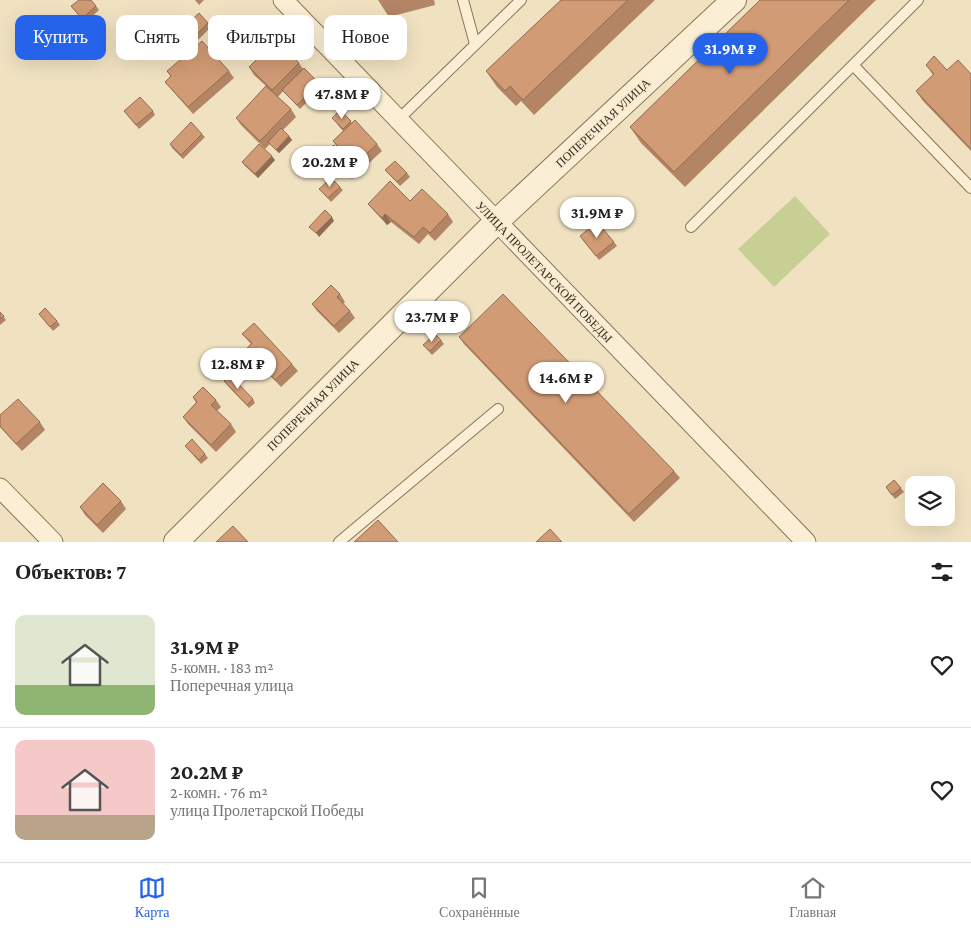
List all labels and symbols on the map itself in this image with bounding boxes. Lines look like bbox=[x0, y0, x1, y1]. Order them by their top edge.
pin: 31.9M ₽ bbox=[684, 32, 776, 75]
street label: ПОПЕРЕЧНАЯ УЛИЦА bbox=[553, 75, 653, 170]
pin: 47.8M ₽ bbox=[296, 78, 388, 120]
pin: 20.2M ₽ bbox=[284, 146, 376, 188]
pin: 31.9M ₽ bbox=[551, 196, 643, 239]
street label: УЛИЦА ПРОЛЕТАРСКОЙ ПОБЕДЫ bbox=[473, 199, 615, 346]
pin: 23.7M ₽ bbox=[386, 300, 478, 343]
pin: 12.8M ₽ bbox=[192, 348, 284, 390]
street label: ПОПЕРЕЧНАЯ УЛИЦА bbox=[264, 356, 362, 454]
pin: 14.6M ₽ bbox=[520, 362, 612, 404]

